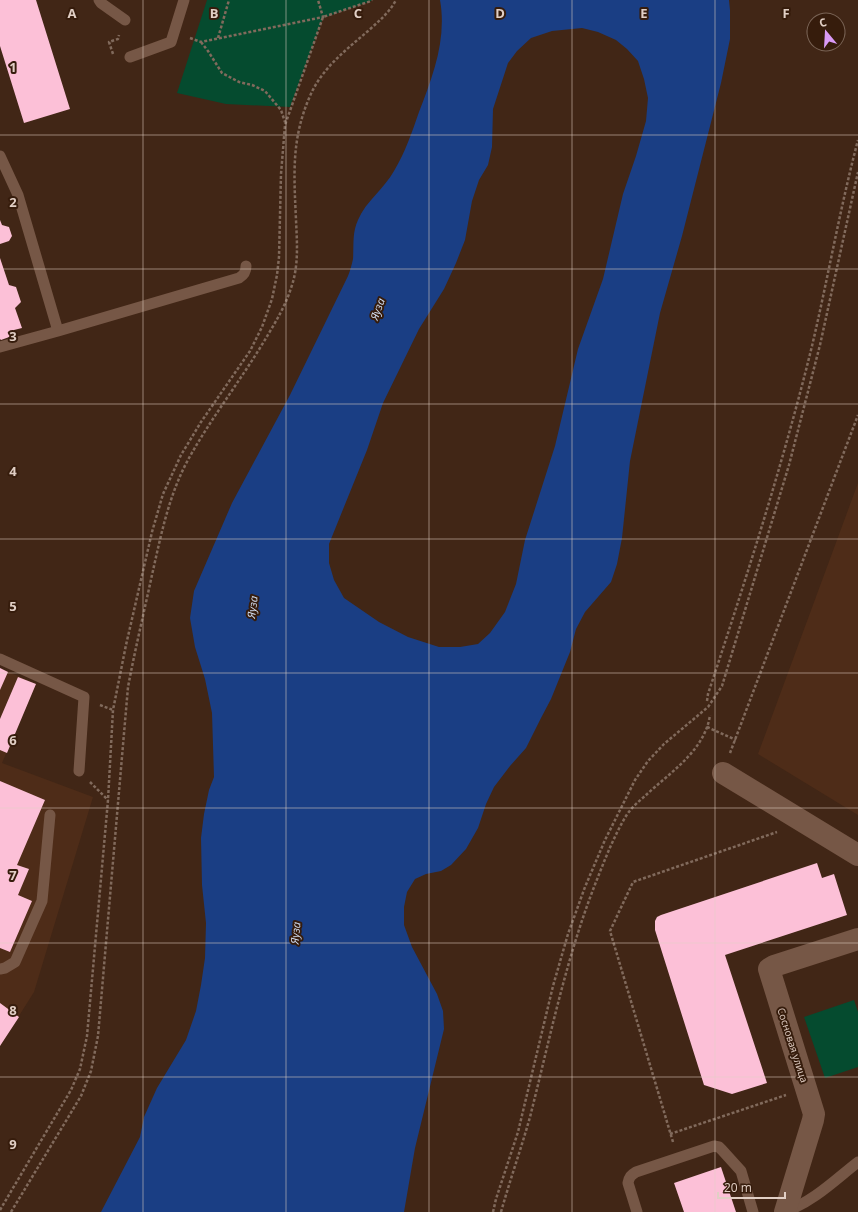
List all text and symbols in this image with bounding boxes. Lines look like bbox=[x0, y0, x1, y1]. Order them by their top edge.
text: A bbox=[68, 4, 77, 22]
text: B bbox=[210, 4, 219, 22]
text: C bbox=[354, 4, 362, 22]
text: D bbox=[495, 4, 505, 22]
text: E bbox=[640, 4, 648, 22]
text: F bbox=[782, 4, 790, 22]
north arrow bbox=[806, 12, 846, 52]
text: С bbox=[817, 14, 828, 30]
text: 1 bbox=[9, 58, 17, 76]
text: 2 bbox=[9, 193, 17, 211]
water label: Яуза bbox=[366, 296, 388, 323]
text: 3 bbox=[9, 327, 17, 345]
text: 4 bbox=[9, 462, 17, 480]
water label: Яуза bbox=[243, 595, 261, 620]
text: 5 bbox=[9, 597, 17, 615]
text: 6 bbox=[9, 731, 17, 749]
text: 7 bbox=[9, 866, 17, 884]
water label: Яуза bbox=[286, 921, 303, 946]
text: 8 bbox=[9, 1001, 17, 1019]
street label: Сосновая улица bbox=[774, 1006, 812, 1084]
text: 9 bbox=[9, 1135, 17, 1153]
scale bar bbox=[718, 1174, 785, 1200]
text: 20 m bbox=[724, 1179, 752, 1196]

